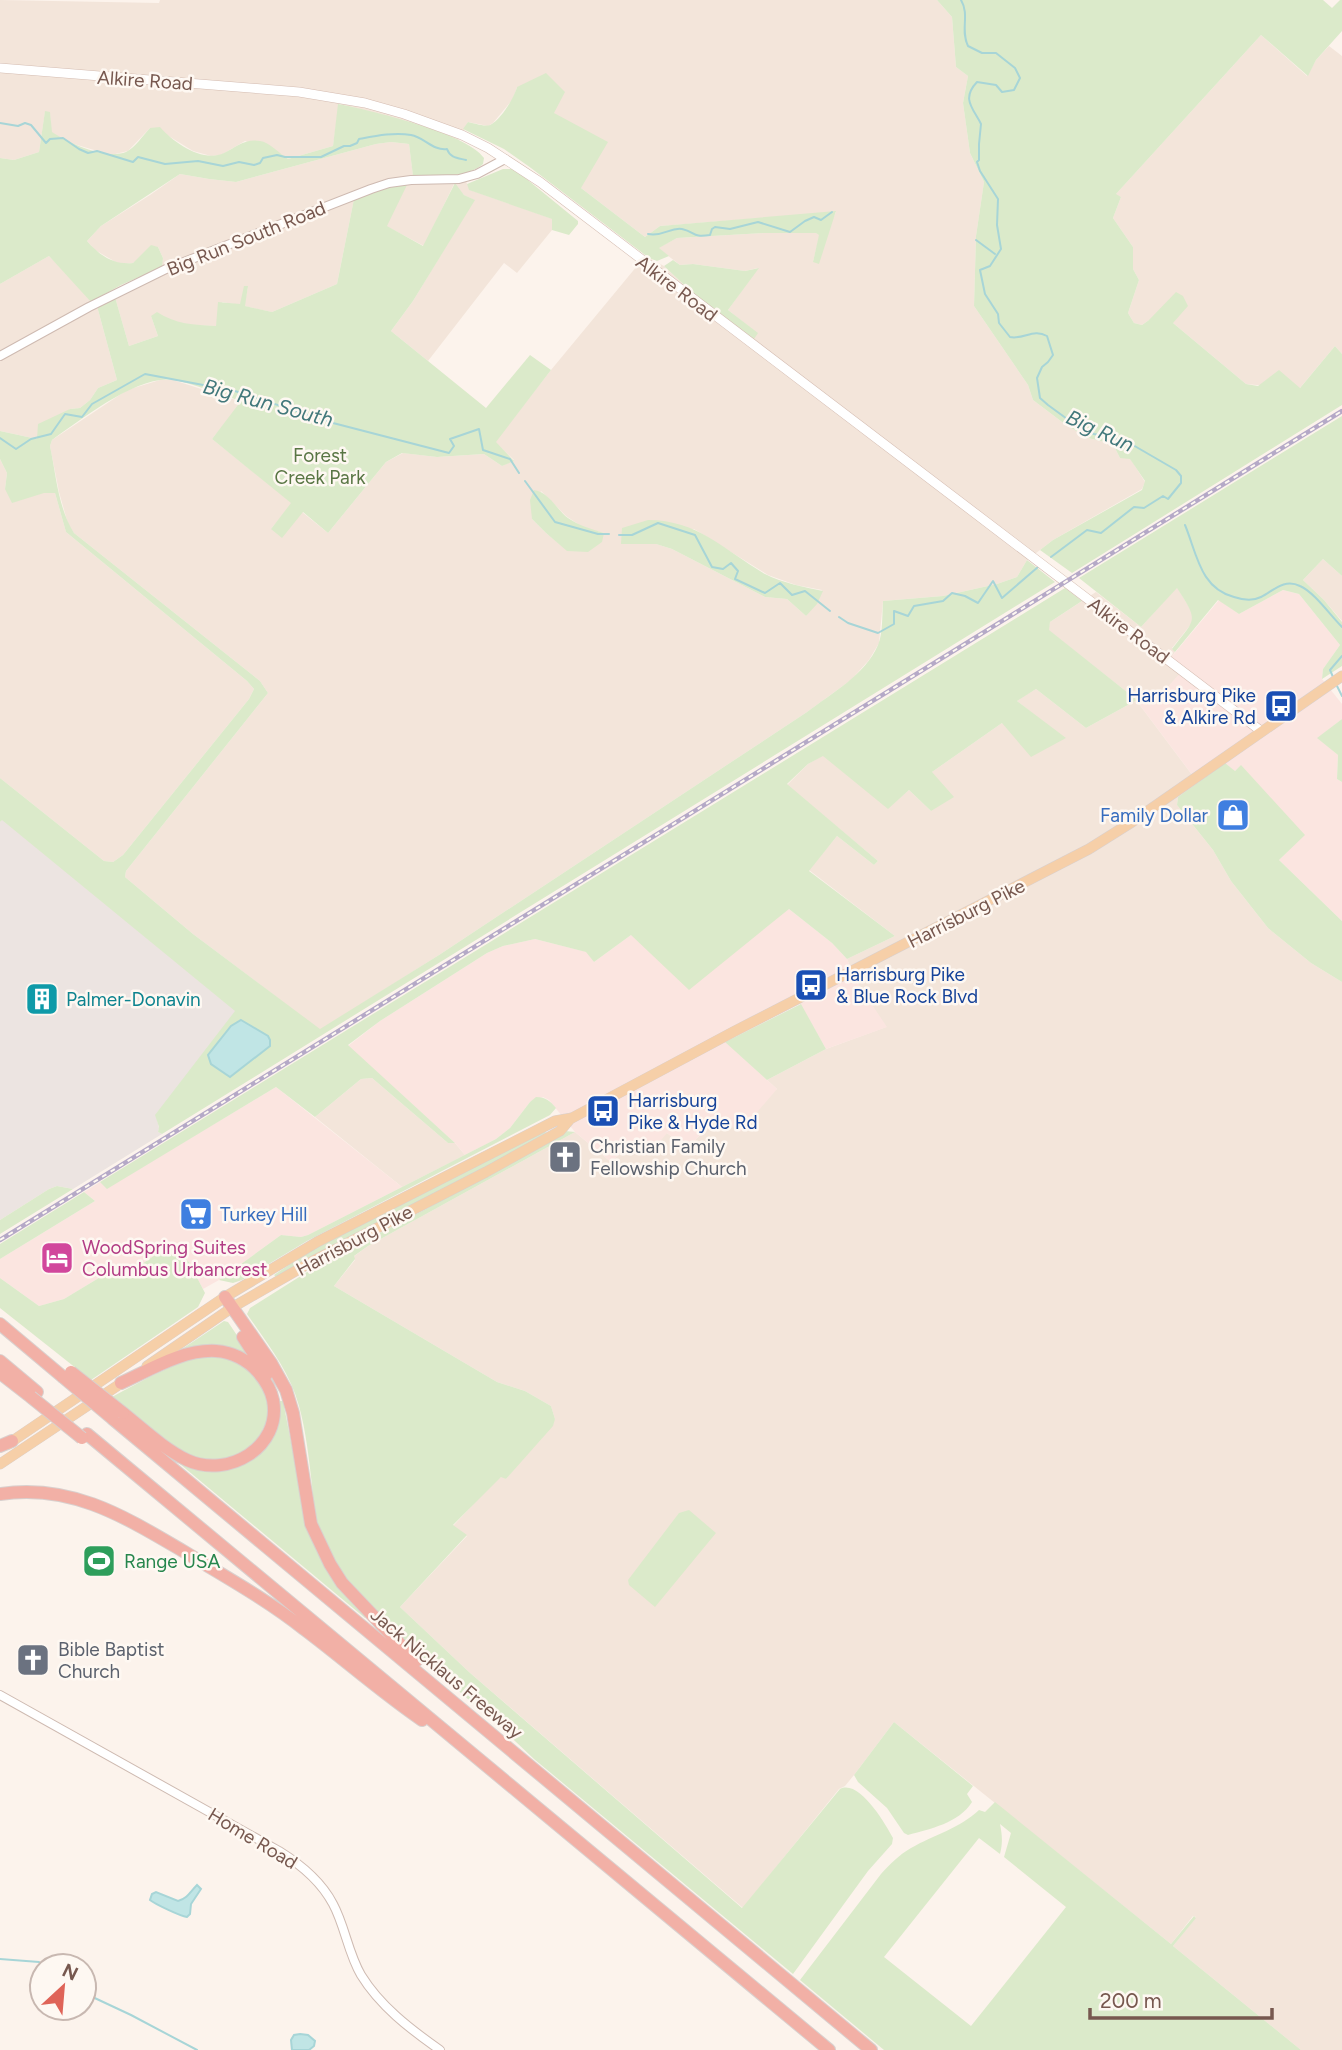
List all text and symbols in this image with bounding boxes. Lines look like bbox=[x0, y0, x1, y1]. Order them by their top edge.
street label: Alkire Road bbox=[96, 66, 194, 95]
street label: Big Run South Road bbox=[163, 196, 329, 281]
street label: Alkire Road bbox=[631, 250, 722, 326]
water label: Big Run South bbox=[200, 373, 336, 432]
water label: Big Run bbox=[1062, 404, 1138, 457]
park label: Forest Creek Park bbox=[275, 444, 366, 489]
street label: Alkire Road bbox=[1083, 592, 1174, 668]
place label: Harrisburg Pike & Alkire Rd bbox=[1127, 684, 1256, 729]
bus stop icon: Harrisburg Pike & Alkire Rd bbox=[1262, 687, 1300, 725]
shop icon: Family Dollar bbox=[1214, 796, 1252, 834]
place label: Family Dollar bbox=[1100, 804, 1209, 827]
street label: Harrisburg Pike bbox=[904, 874, 1029, 953]
place label: Harrisburg Pike & Blue Rock Blvd bbox=[836, 963, 978, 1008]
bus stop icon: Harrisburg Pike & Blue Rock Blvd bbox=[792, 966, 830, 1004]
building icon: Palmer-Donavin bbox=[23, 980, 61, 1018]
place label: Palmer-Donavin bbox=[66, 988, 201, 1011]
place label: Harrisburg Pike & Hyde Rd bbox=[628, 1089, 758, 1134]
bus stop icon: Harrisburg Pike & Hyde Rd bbox=[584, 1092, 622, 1130]
place label: Christian Family Fellowship Church bbox=[590, 1135, 747, 1180]
church icon: Christian Family Fellowship Church bbox=[546, 1138, 584, 1176]
supermarket icon: Turkey Hill bbox=[177, 1195, 215, 1233]
street label: Harrisburg Pike bbox=[292, 1200, 417, 1281]
place label: Turkey Hill bbox=[220, 1203, 307, 1226]
place label: WoodSpring Suites Columbus Urbancrest bbox=[82, 1236, 267, 1281]
hotel icon: WoodSpring Suites Columbus Urbancrest bbox=[38, 1239, 76, 1277]
sports icon: Range USA bbox=[80, 1542, 118, 1580]
place label: Range USA bbox=[124, 1550, 221, 1573]
street label: Jack Nicklaus Freeway bbox=[366, 1603, 527, 1744]
place label: Bible Baptist Church bbox=[58, 1638, 165, 1683]
church icon: Bible Baptist Church bbox=[14, 1641, 52, 1679]
street label: Home Road bbox=[204, 1803, 302, 1874]
north arrow bbox=[28, 1952, 98, 2022]
text: N bbox=[59, 1959, 82, 1986]
scale bar bbox=[1090, 1976, 1272, 2020]
text: 200 m bbox=[1100, 1988, 1162, 2013]

